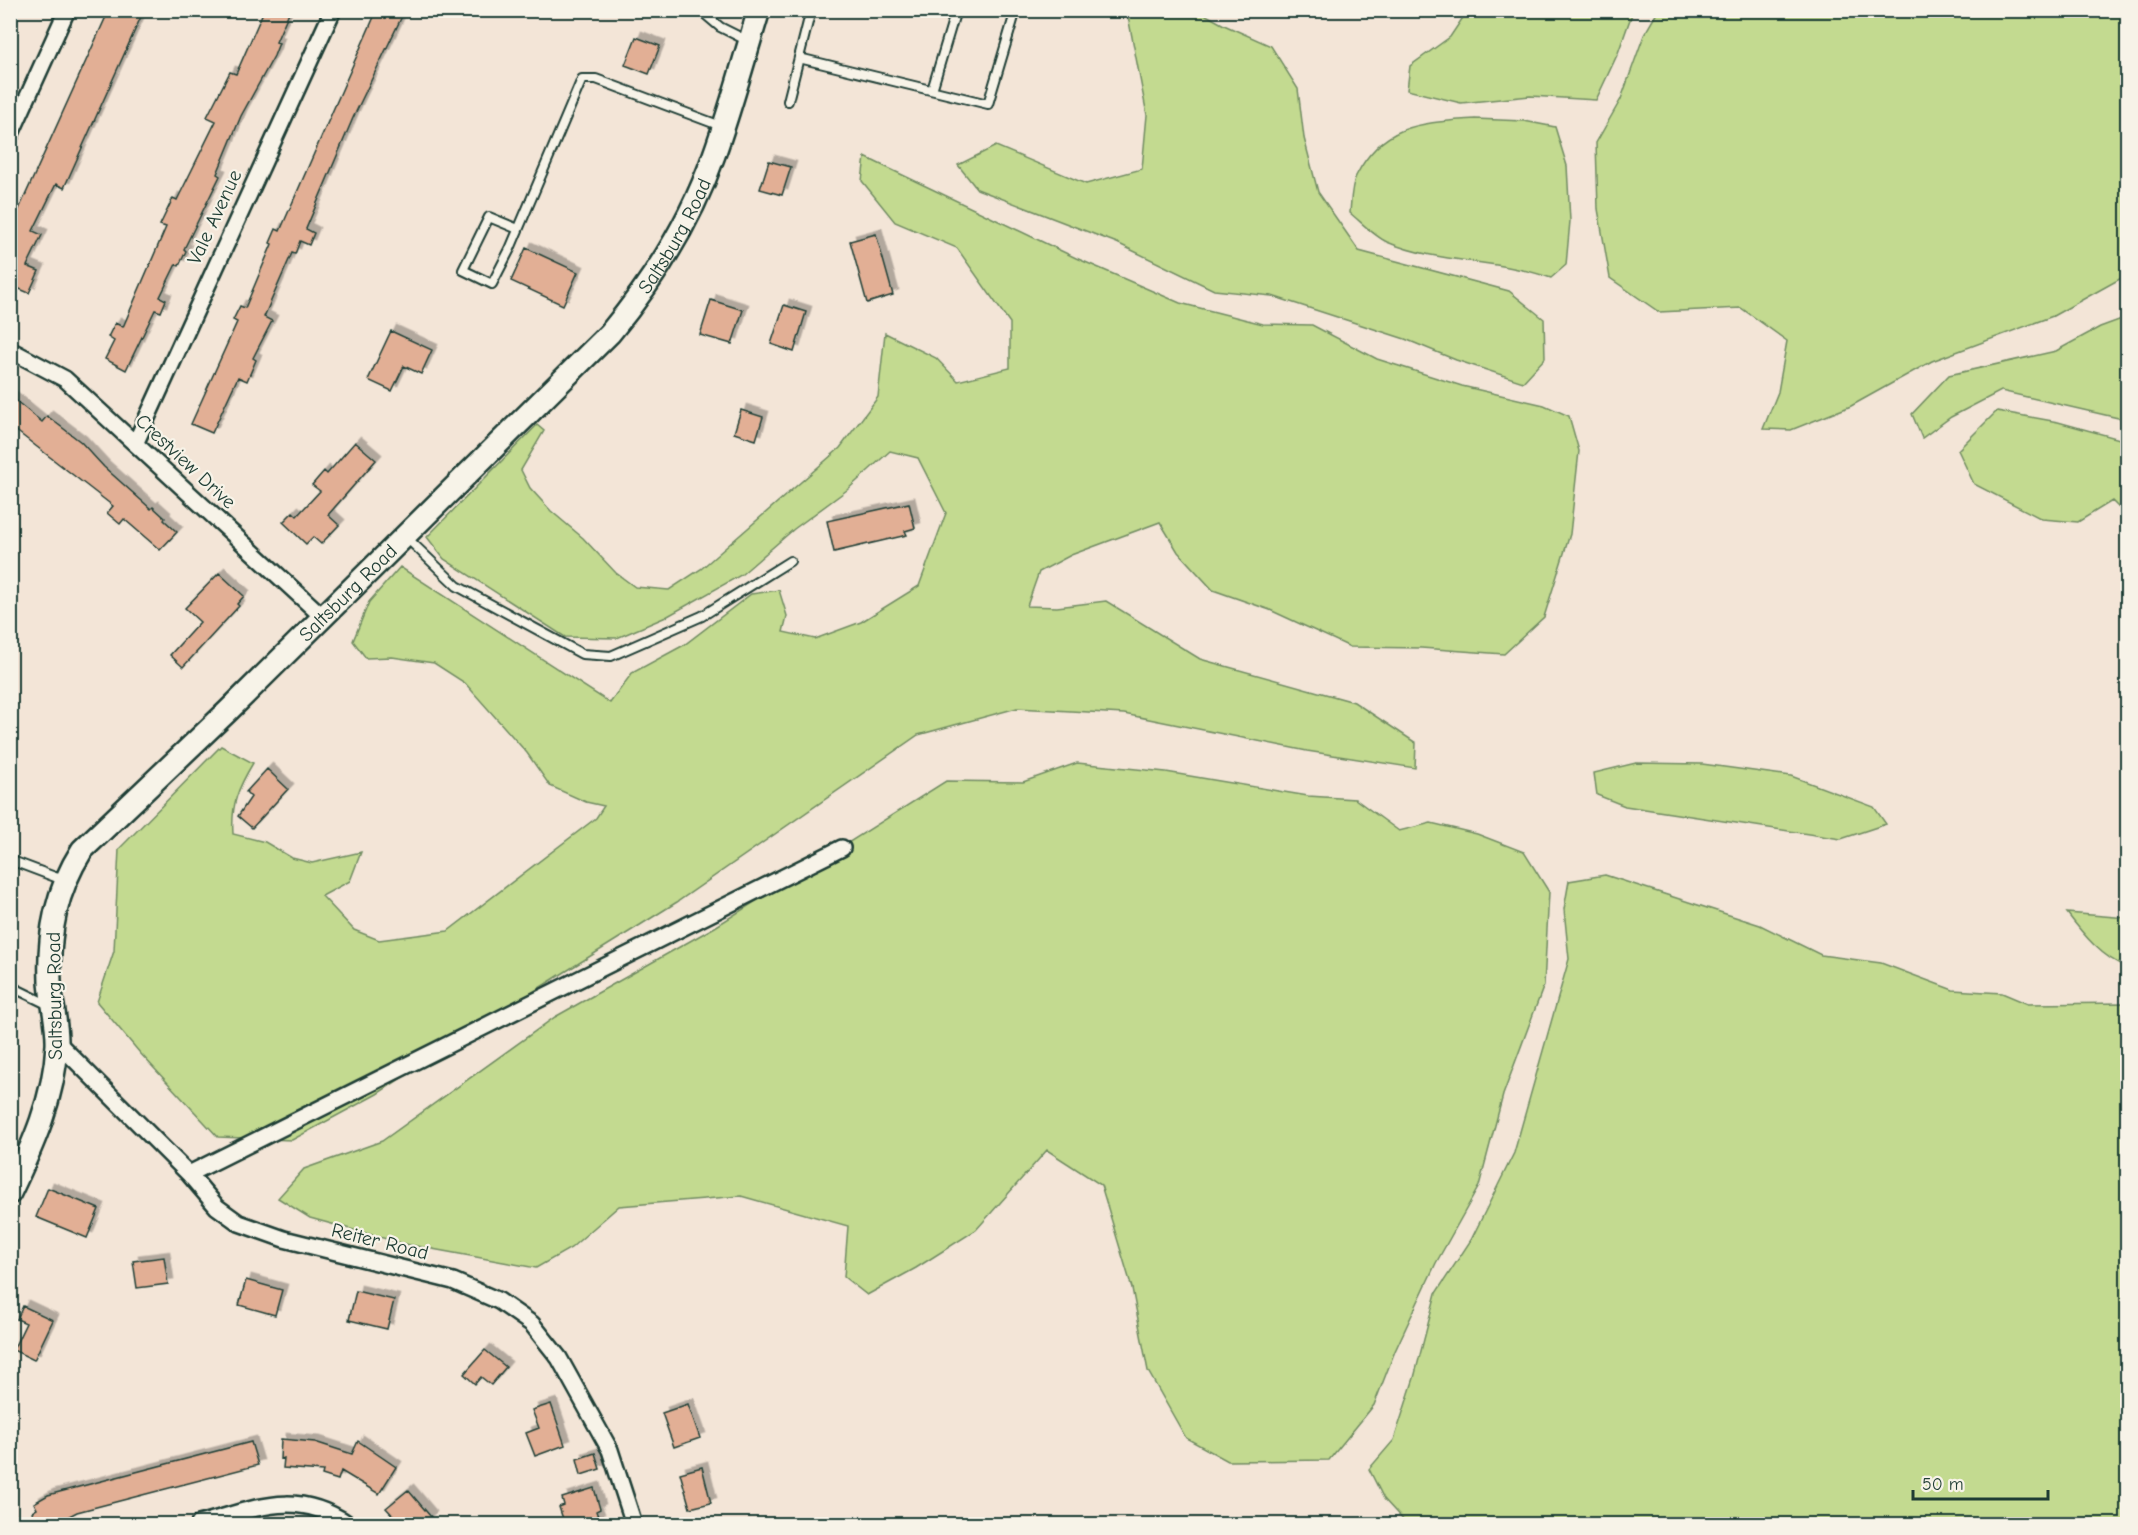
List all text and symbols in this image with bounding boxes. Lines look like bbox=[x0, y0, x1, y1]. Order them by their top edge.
street label: Vale Avenue bbox=[183, 166, 246, 268]
street label: Saltsburg Road bbox=[633, 175, 716, 298]
street label: Crestview Drive bbox=[131, 409, 240, 514]
street label: Saltsburg Road bbox=[294, 539, 402, 646]
street label: Saltsburg Road bbox=[42, 932, 67, 1060]
street label: Reiter Road bbox=[329, 1218, 431, 1265]
scale bar bbox=[1913, 1463, 2048, 1501]
text: 50 m bbox=[1922, 1474, 1964, 1495]

